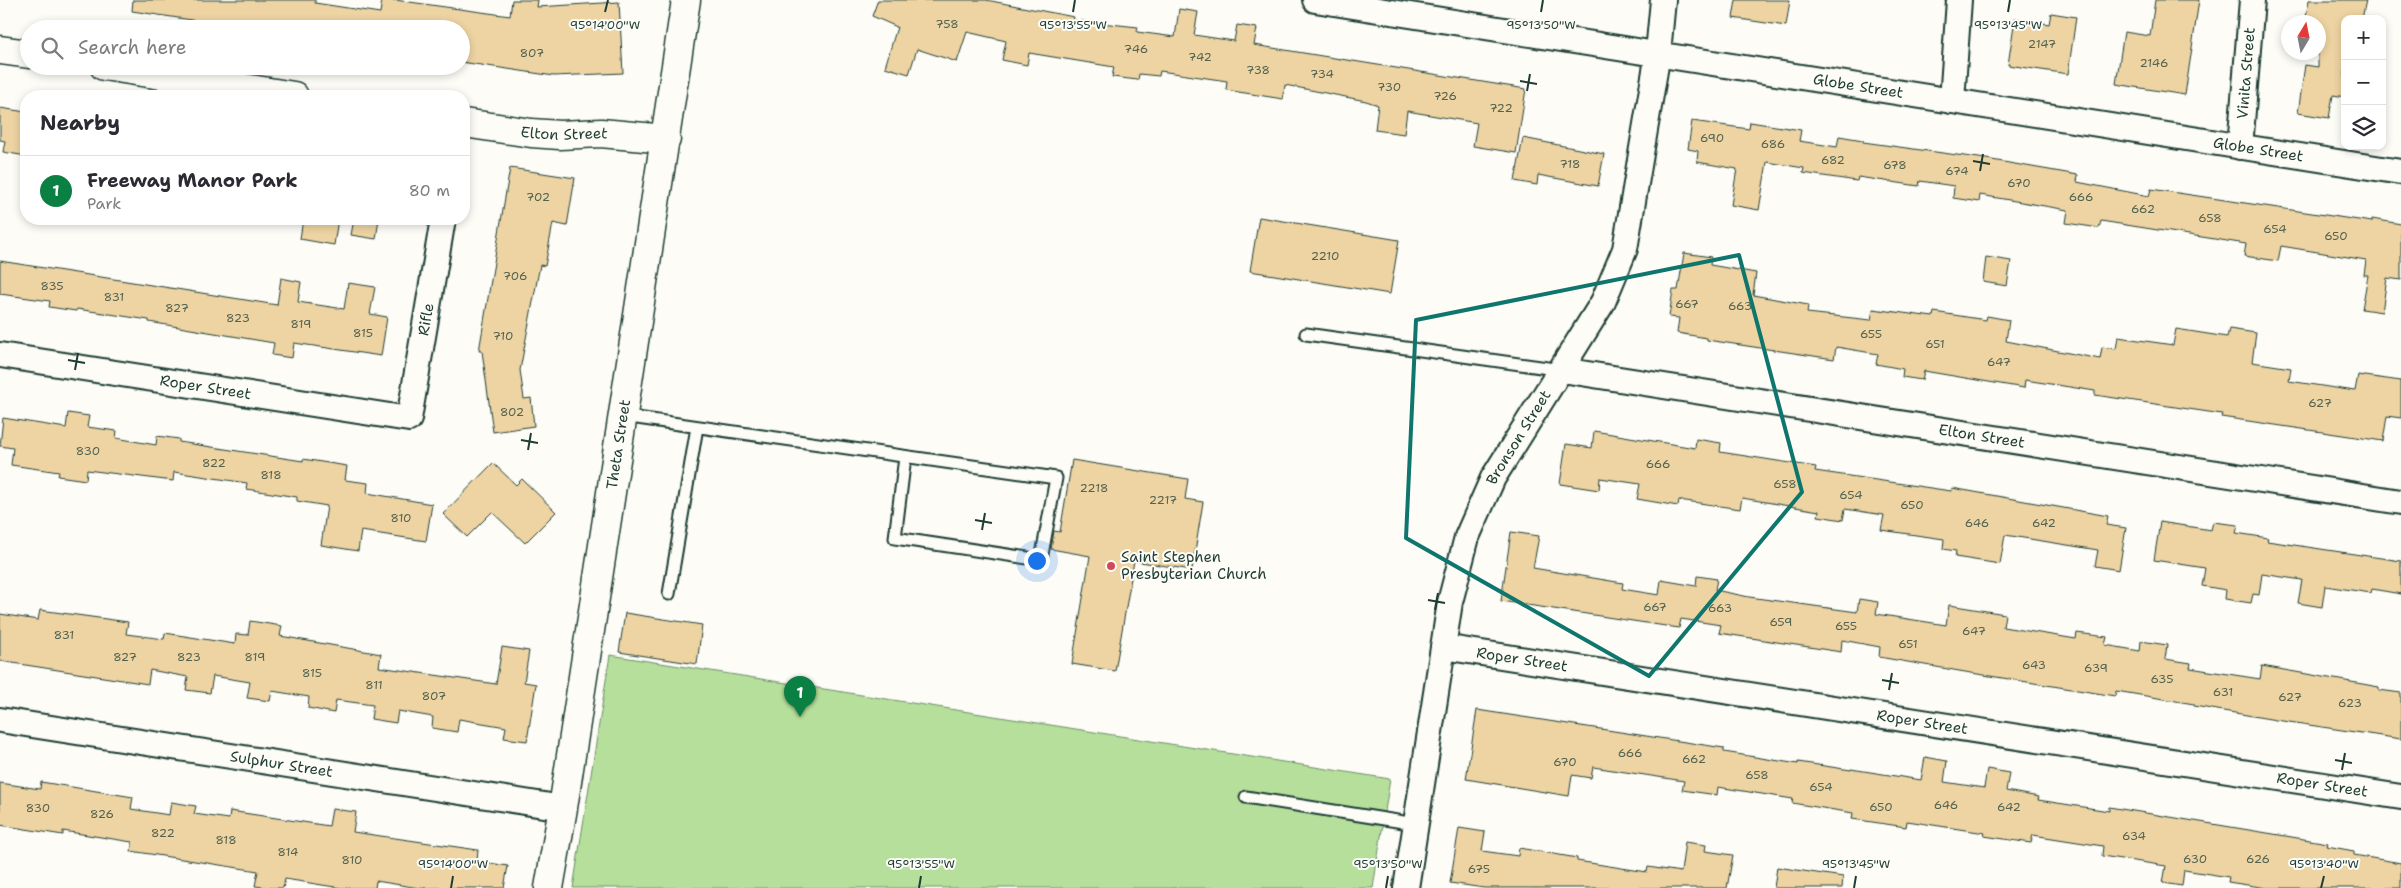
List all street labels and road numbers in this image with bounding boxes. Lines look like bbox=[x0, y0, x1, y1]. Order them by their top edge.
street label: Vinita Street bbox=[2232, 27, 2260, 120]
street label: Globe Street bbox=[1812, 69, 1905, 103]
street label: Elton Street bbox=[519, 122, 609, 145]
street label: Globe Street bbox=[2212, 132, 2305, 166]
street label: Rifle bbox=[413, 302, 439, 337]
street label: Roper Street bbox=[158, 370, 253, 404]
street label: Bronson Street bbox=[1481, 386, 1556, 488]
street label: Theta Street bbox=[602, 398, 635, 491]
street label: Elton Street bbox=[1937, 419, 2026, 453]
street label: Roper Street bbox=[1475, 642, 1569, 676]
street label: Roper Street bbox=[1875, 705, 1969, 739]
street label: Sulphur Street bbox=[229, 746, 334, 782]
street label: Roper Street bbox=[2275, 768, 2369, 802]

